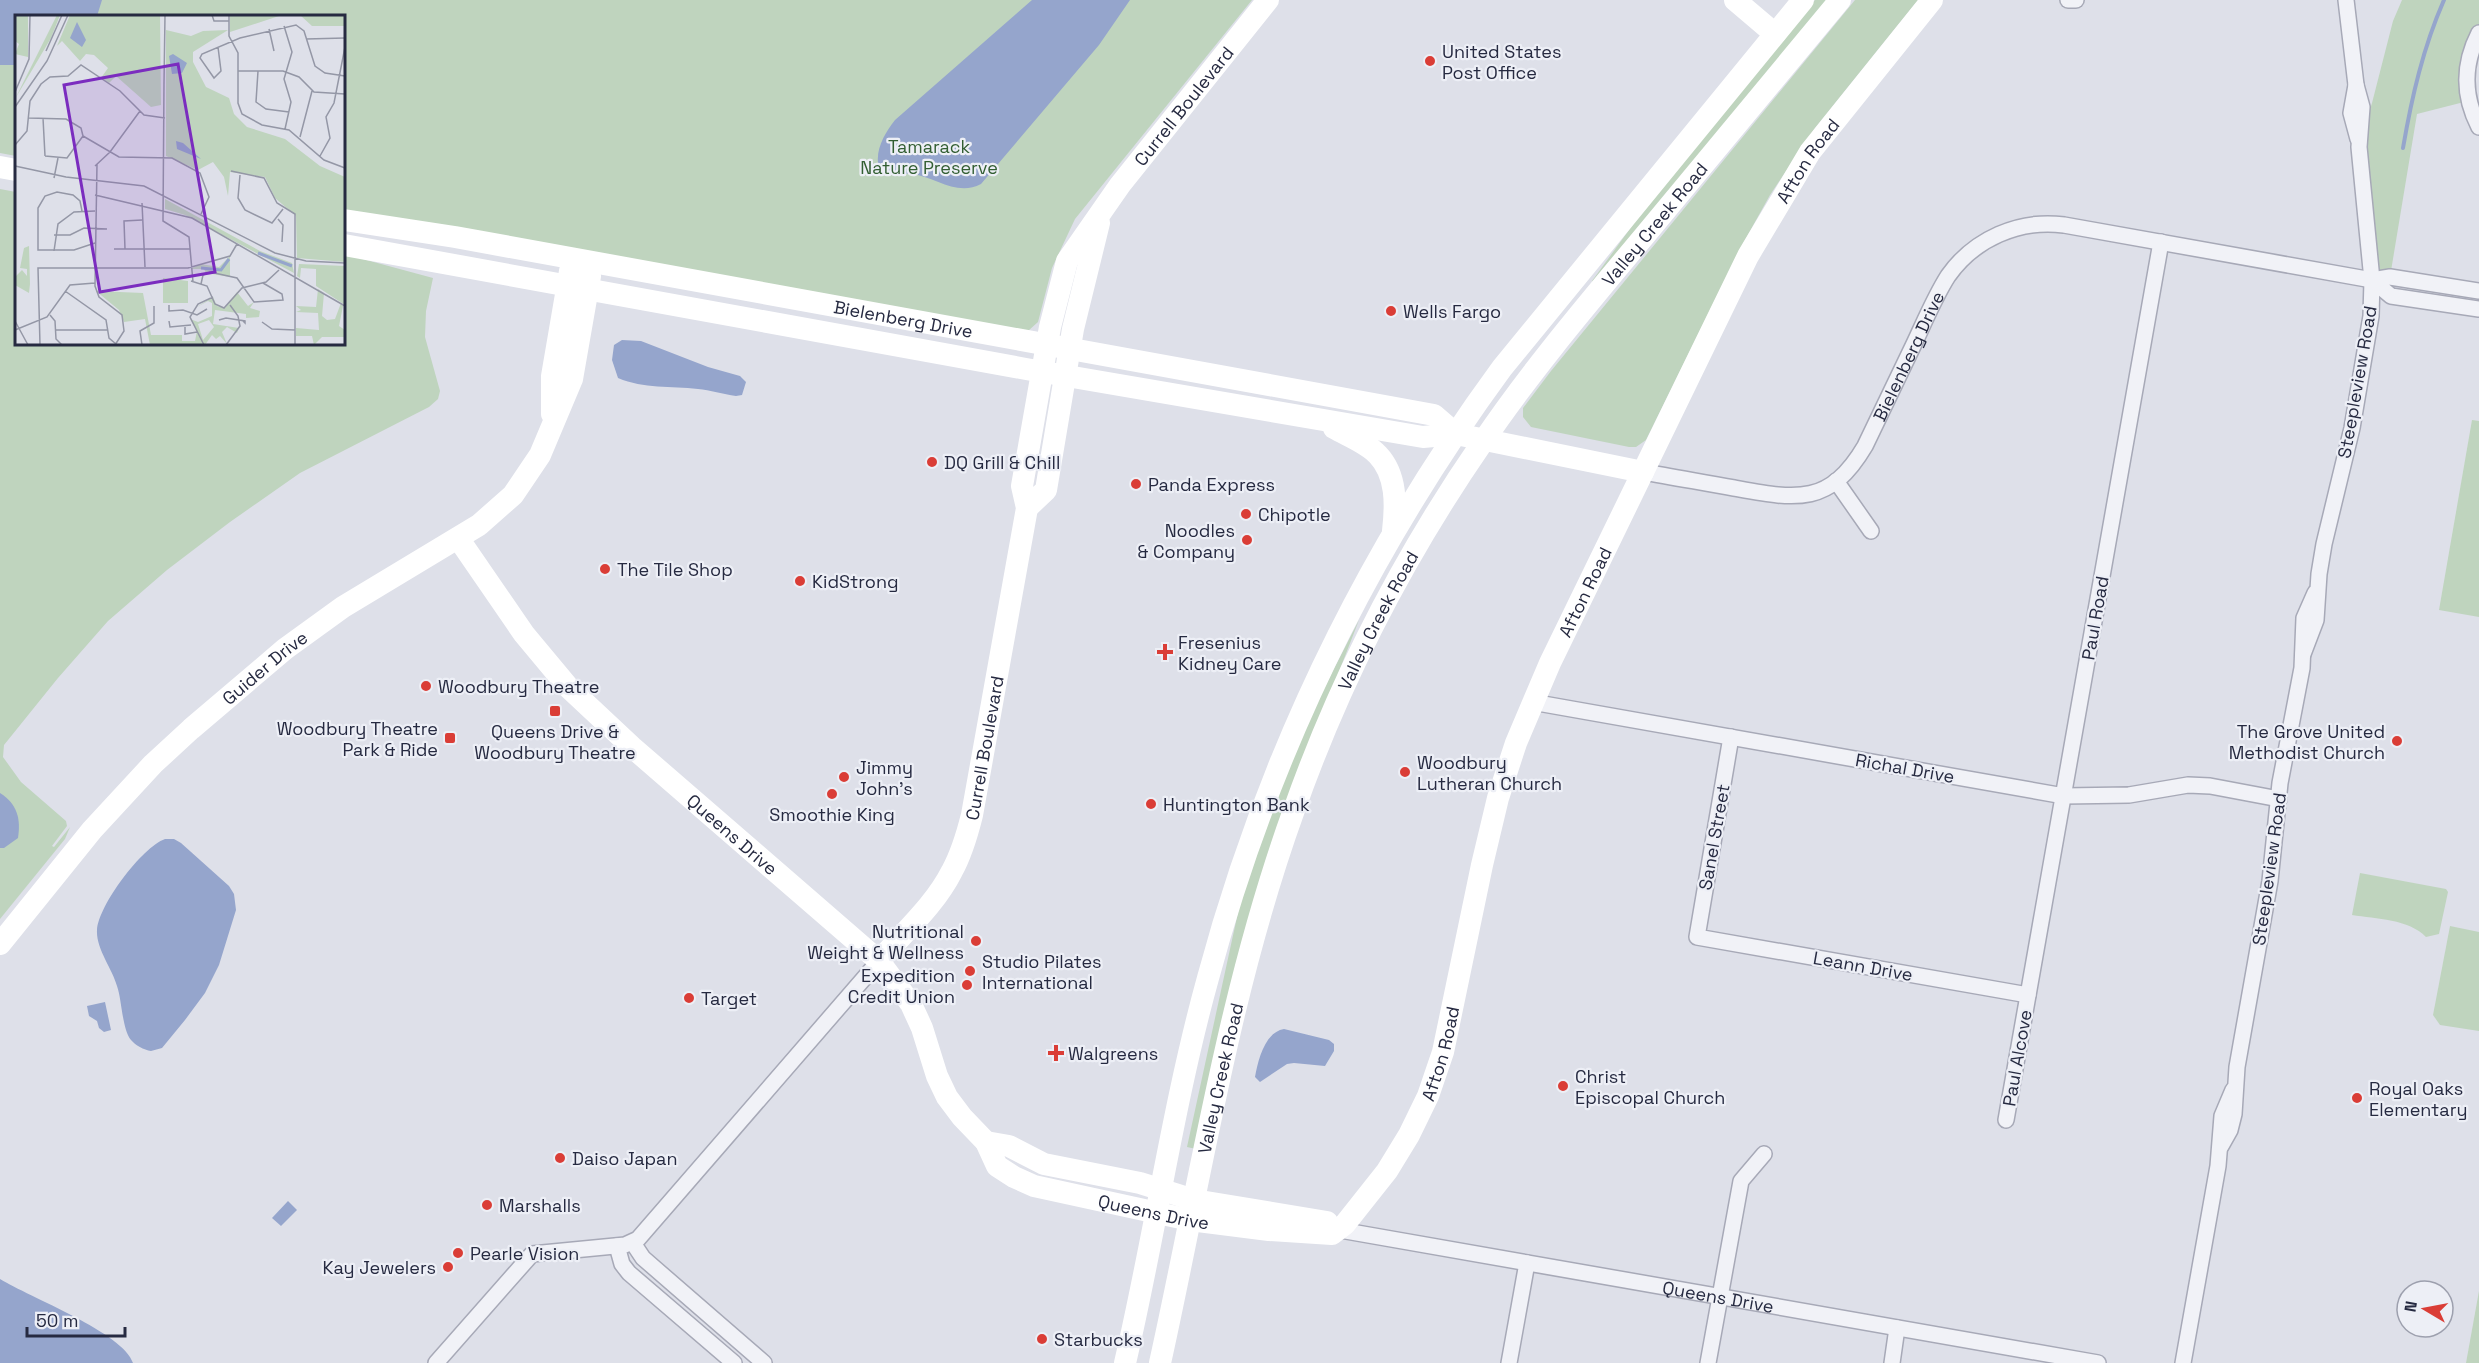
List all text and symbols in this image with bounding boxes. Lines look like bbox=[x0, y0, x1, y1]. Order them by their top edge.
inset map bbox=[15, 15, 345, 345]
place label: United States Post Office bbox=[1442, 40, 1561, 84]
street label: Currell Boulevard bbox=[1129, 41, 1238, 170]
marker: United States Post Office bbox=[1423, 54, 1437, 68]
street label: Afton Road bbox=[1771, 113, 1844, 207]
park label: Tamarack Nature Preserve bbox=[860, 135, 998, 179]
street label: Valley Creek Road bbox=[1596, 157, 1712, 290]
street label: Bielenberg Drive bbox=[1867, 287, 1949, 425]
street label: Bielenberg Drive bbox=[832, 295, 975, 342]
place label: Wells Fargo bbox=[1403, 300, 1501, 323]
marker: Wells Fargo bbox=[1384, 304, 1398, 318]
street label: Steepleview Road bbox=[2332, 304, 2382, 460]
place label: DQ Grill & Chill bbox=[944, 451, 1060, 474]
marker: DQ Grill & Chill bbox=[925, 455, 939, 469]
place label: Panda Express bbox=[1148, 473, 1275, 496]
marker: Panda Express bbox=[1129, 477, 1143, 491]
place label: Chipotle bbox=[1258, 503, 1331, 526]
marker: Chipotle bbox=[1239, 507, 1253, 521]
place label: Noodles & Company bbox=[1137, 519, 1235, 563]
marker: Noodles & Company bbox=[1240, 533, 1254, 547]
street label: Afton Road bbox=[1553, 543, 1616, 641]
street label: Valley Creek Road bbox=[1332, 546, 1423, 694]
place label: The Tile Shop bbox=[617, 558, 733, 581]
marker: The Tile Shop bbox=[598, 562, 612, 576]
place label: KidStrong bbox=[812, 570, 898, 593]
marker: KidStrong bbox=[793, 574, 807, 588]
street label: Paul Road bbox=[2076, 574, 2114, 662]
street label: Guider Drive bbox=[217, 625, 312, 709]
place label: Fresenius Kidney Care bbox=[1178, 631, 1281, 675]
marker: Fresenius Kidney Care bbox=[1156, 643, 1174, 661]
street label: Currell Boulevard bbox=[960, 674, 1008, 822]
place label: Woodbury Theatre bbox=[438, 675, 599, 698]
marker: Woodbury Theatre bbox=[419, 679, 433, 693]
marker: Queens Drive & Woodbury Theatre bbox=[548, 704, 562, 718]
place label: Woodbury Theatre Park & Ride bbox=[277, 717, 438, 761]
place label: Queens Drive & Woodbury Theatre bbox=[474, 720, 636, 764]
place label: The Grove United Methodist Church bbox=[2229, 720, 2385, 764]
marker: Woodbury Theatre Park & Ride bbox=[443, 731, 457, 745]
marker: The Grove United Methodist Church bbox=[2390, 734, 2404, 748]
street label: Richal Drive bbox=[1854, 748, 1956, 788]
place label: Woodbury Lutheran Church bbox=[1417, 751, 1562, 795]
place label: Jimmy John's bbox=[856, 756, 913, 800]
marker: Woodbury Lutheran Church bbox=[1398, 765, 1412, 779]
marker: Jimmy John's bbox=[837, 770, 851, 784]
street label: Sanel Street bbox=[1693, 782, 1735, 892]
marker: Smoothie King bbox=[825, 787, 839, 801]
street label: Queens Drive bbox=[682, 788, 783, 880]
street label: Steepleview Road bbox=[2247, 791, 2291, 947]
place label: Huntington Bank bbox=[1163, 793, 1310, 816]
marker: Huntington Bank bbox=[1144, 797, 1158, 811]
place label: Smoothie King bbox=[769, 803, 895, 826]
place label: Nutritional Weight & Wellness bbox=[807, 920, 964, 964]
marker: Nutritional Weight & Wellness bbox=[969, 934, 983, 948]
street label: Leann Drive bbox=[1811, 946, 1915, 986]
place label: Studio Pilates International bbox=[982, 950, 1102, 994]
place label: Expedition Credit Union bbox=[848, 964, 955, 1008]
marker: Studio Pilates International bbox=[963, 964, 977, 978]
marker: Expedition Credit Union bbox=[960, 978, 974, 992]
place label: Target bbox=[701, 987, 757, 1010]
marker: Target bbox=[682, 991, 696, 1005]
street label: Valley Creek Road bbox=[1192, 1000, 1248, 1156]
street label: Afton Road bbox=[1416, 1004, 1464, 1104]
street label: Paul Alcove bbox=[1997, 1008, 2037, 1108]
place label: Walgreens bbox=[1068, 1042, 1158, 1065]
marker: Walgreens bbox=[1049, 1046, 1063, 1060]
place label: Christ Episcopal Church bbox=[1575, 1065, 1725, 1109]
place label: Royal Oaks Elementary bbox=[2369, 1077, 2468, 1121]
marker: Christ Episcopal Church bbox=[1556, 1079, 1570, 1093]
marker: Royal Oaks Elementary bbox=[2350, 1091, 2364, 1105]
place label: Daiso Japan bbox=[572, 1147, 678, 1170]
marker: Daiso Japan bbox=[553, 1151, 567, 1165]
street label: Queens Drive bbox=[1096, 1189, 1210, 1234]
place label: Marshalls bbox=[499, 1194, 581, 1217]
marker: Marshalls bbox=[480, 1198, 494, 1212]
place label: Pearle Vision bbox=[470, 1242, 579, 1265]
marker: Pearle Vision bbox=[451, 1246, 465, 1260]
place label: Kay Jewelers bbox=[323, 1256, 436, 1279]
marker: Kay Jewelers bbox=[441, 1260, 455, 1274]
street label: Queens Drive bbox=[1661, 1275, 1776, 1317]
north arrow bbox=[2395, 1279, 2455, 1339]
text: N bbox=[2399, 1299, 2422, 1314]
scale bar bbox=[27, 1300, 124, 1338]
text: 50 m bbox=[36, 1309, 78, 1332]
place label: Starbucks bbox=[1054, 1328, 1143, 1351]
marker: Starbucks bbox=[1035, 1332, 1049, 1346]

